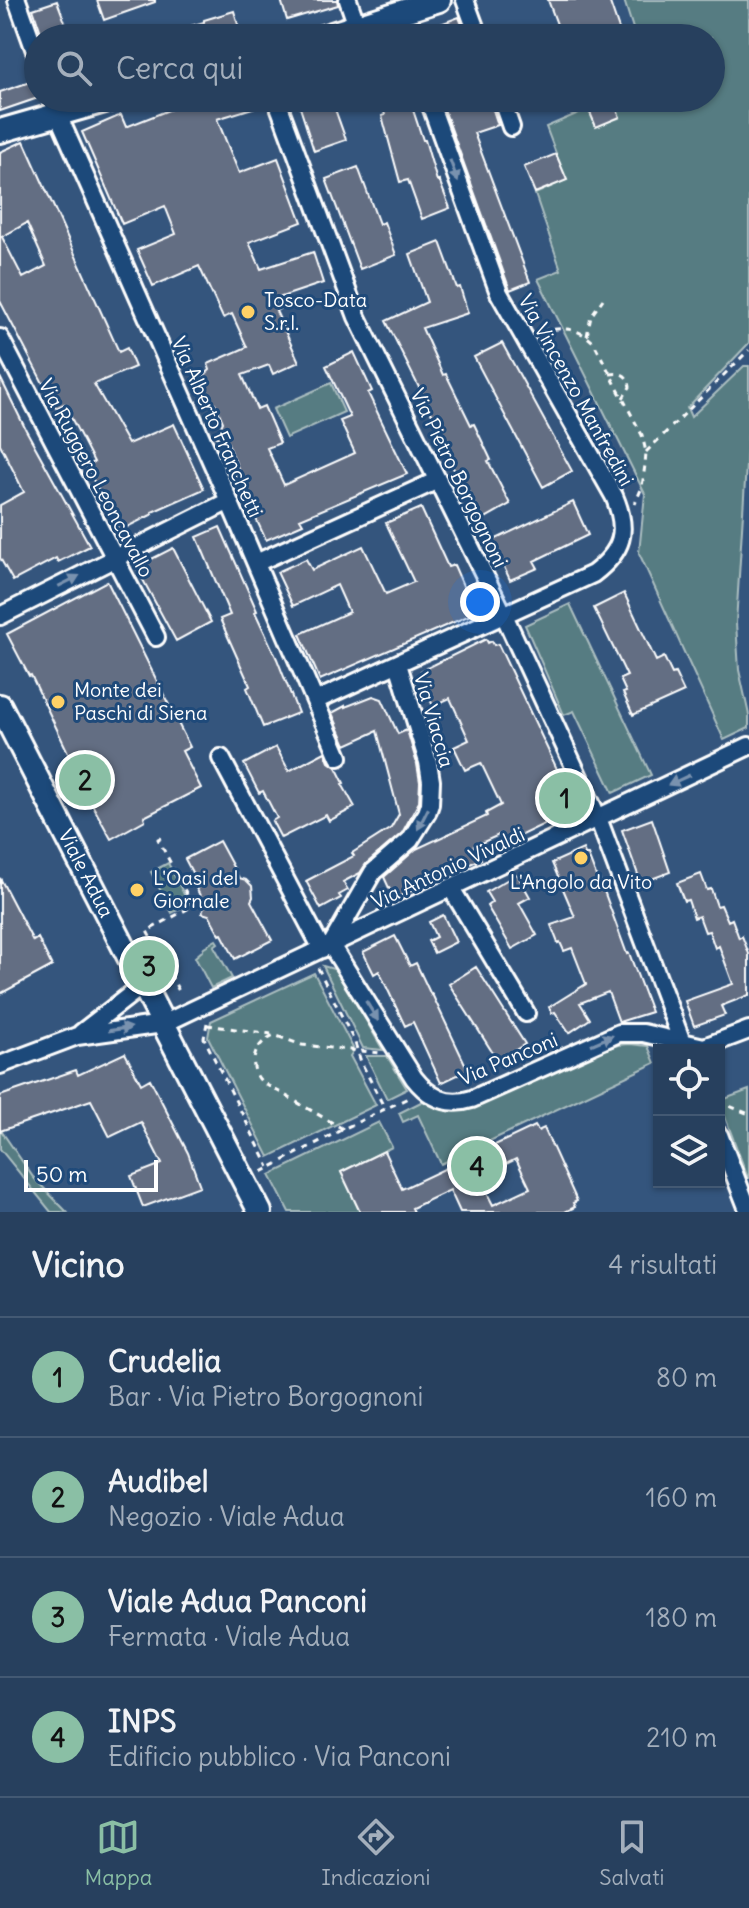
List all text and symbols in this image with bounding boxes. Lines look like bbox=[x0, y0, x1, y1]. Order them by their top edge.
search box bbox=[24, 24, 725, 112]
icon: search bbox=[52, 46, 96, 90]
text: Cerca qui bbox=[116, 49, 243, 87]
one-way arrow bbox=[449, 160, 461, 184]
place label: Tosco-Data S.r.l. bbox=[264, 287, 367, 335]
street label: Via Vincenzo Manfredini bbox=[513, 289, 640, 490]
marker: Tosco-Data S.r.l. bbox=[239, 303, 257, 321]
street label: Via Alberto Franchetti bbox=[166, 333, 269, 521]
street label: Via Ruggero Leoncavallo bbox=[34, 374, 159, 581]
street label: Via Pietro Borgognoni bbox=[405, 384, 514, 571]
one-way arrow bbox=[58, 574, 81, 587]
your location bbox=[460, 582, 500, 622]
street label: Via Viaccia bbox=[409, 670, 460, 770]
place label: Monte dei Paschi di Siena bbox=[74, 677, 207, 725]
marker: Monte dei Paschi di Siena bbox=[49, 693, 67, 711]
pin: 2 bbox=[59, 750, 111, 810]
pin: 1 bbox=[539, 768, 591, 828]
one-way arrow bbox=[667, 773, 690, 787]
one-way arrow bbox=[416, 808, 430, 831]
street label: Via Antonio Vivaldi bbox=[367, 821, 528, 914]
street label: Viale Adua bbox=[53, 825, 119, 921]
marker: L'Angolo da Vito bbox=[572, 849, 590, 867]
place label: L'Oasi del Giornale bbox=[153, 865, 238, 913]
place label: L'Angolo da Vito bbox=[510, 869, 652, 894]
marker: L'Oasi del Giornale bbox=[128, 881, 146, 899]
pin: 3 bbox=[123, 936, 175, 996]
one-way arrow bbox=[365, 1000, 379, 1022]
one-way arrow bbox=[108, 1022, 133, 1035]
street label: Via Panconi bbox=[455, 1027, 561, 1091]
one-way arrow bbox=[590, 1033, 614, 1046]
map controls bbox=[653, 1044, 725, 1188]
button: locate bbox=[653, 1044, 725, 1116]
button: layers bbox=[653, 1116, 725, 1188]
pin: 4 bbox=[451, 1136, 503, 1196]
scale bar bbox=[24, 1156, 158, 1192]
text: 50 m bbox=[36, 1160, 88, 1188]
text: Vicino bbox=[32, 1243, 125, 1286]
text: 4 risultati bbox=[608, 1248, 717, 1281]
text: Crudelia bbox=[108, 1342, 221, 1380]
text: 1 bbox=[53, 1361, 63, 1394]
text: 80 m bbox=[656, 1361, 717, 1394]
text: Bar · Via Pietro Borgognoni bbox=[108, 1380, 423, 1413]
text: Audibel bbox=[108, 1462, 208, 1500]
text: 2 bbox=[51, 1481, 65, 1514]
text: 160 m bbox=[646, 1481, 717, 1514]
text: Negozio · Viale Adua bbox=[108, 1500, 345, 1533]
text: Viale Adua Panconi bbox=[108, 1582, 367, 1620]
text: 3 bbox=[51, 1601, 65, 1634]
text: 180 m bbox=[646, 1601, 717, 1634]
text: Fermata · Viale Adua bbox=[108, 1620, 350, 1653]
text: INPS bbox=[108, 1702, 177, 1740]
text: 4 bbox=[50, 1721, 66, 1754]
text: 210 m bbox=[646, 1721, 717, 1754]
text: Edificio pubblico · Via Panconi bbox=[108, 1740, 451, 1773]
tab: Mappa bbox=[84, 1815, 152, 1891]
tab: Indicazioni bbox=[321, 1815, 430, 1891]
tab: Salvati bbox=[599, 1815, 665, 1891]

